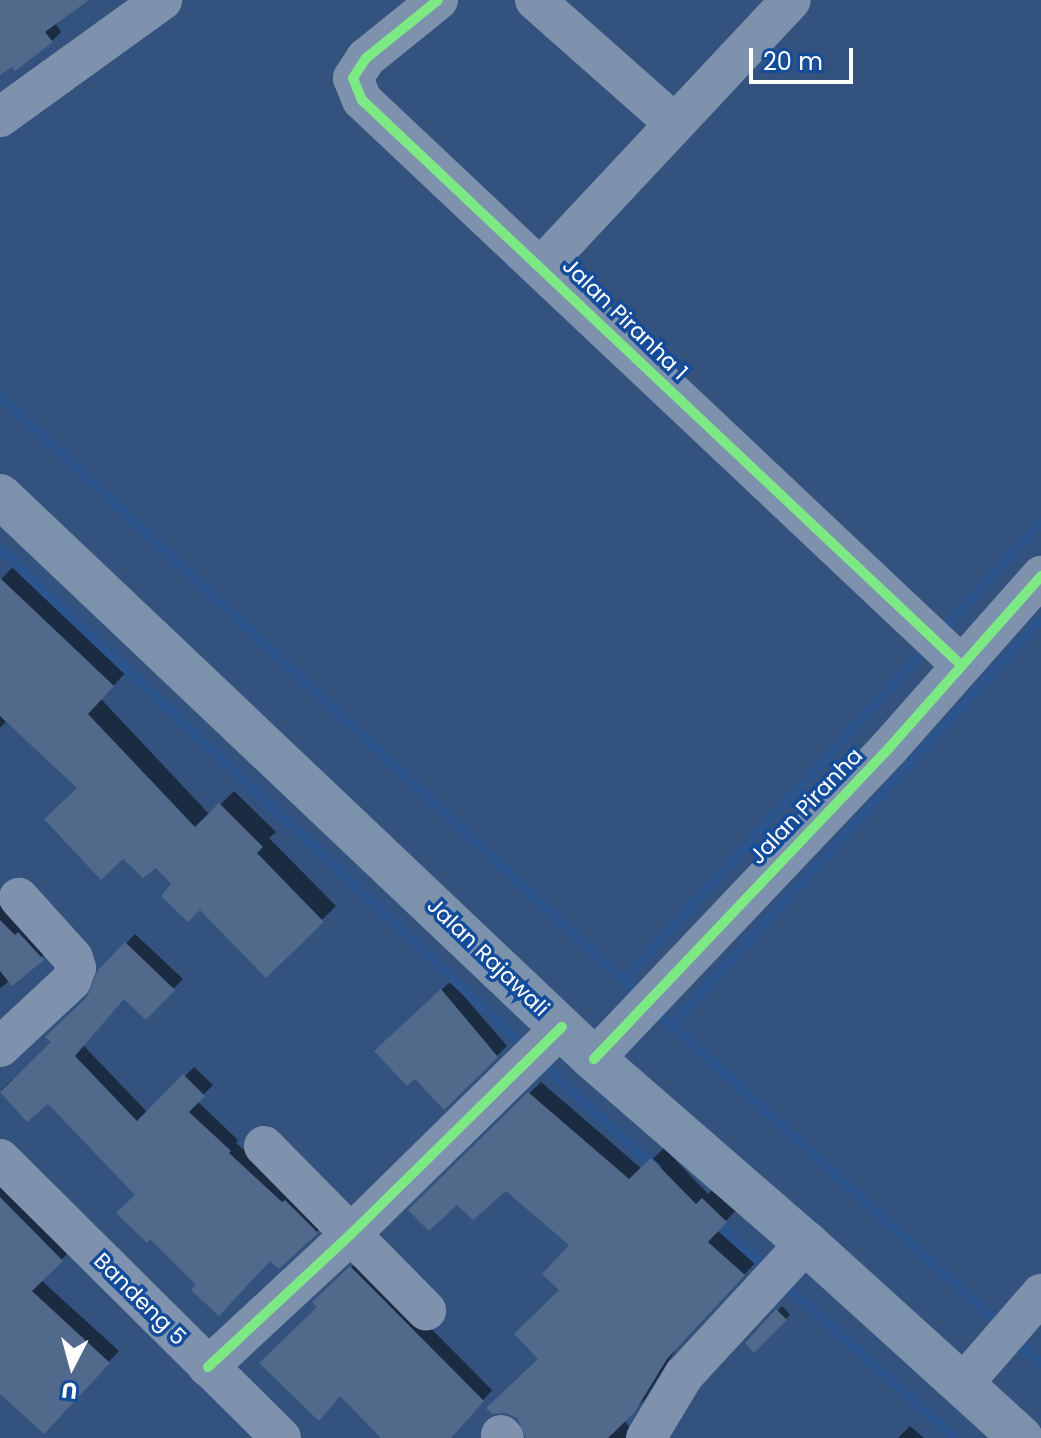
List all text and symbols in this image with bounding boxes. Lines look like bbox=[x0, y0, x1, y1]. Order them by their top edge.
scale bar bbox=[753, 32, 857, 82]
text: 20 m bbox=[763, 45, 823, 78]
street label: Jalan Piranha 1 bbox=[557, 253, 693, 385]
street label: Jalan Piranha bbox=[744, 743, 868, 869]
street label: Jalan Rajawali bbox=[422, 892, 554, 1022]
street label: Bandeng 5 bbox=[88, 1247, 192, 1351]
north arrow bbox=[32, 1326, 112, 1406]
text: U bbox=[60, 1374, 79, 1407]

